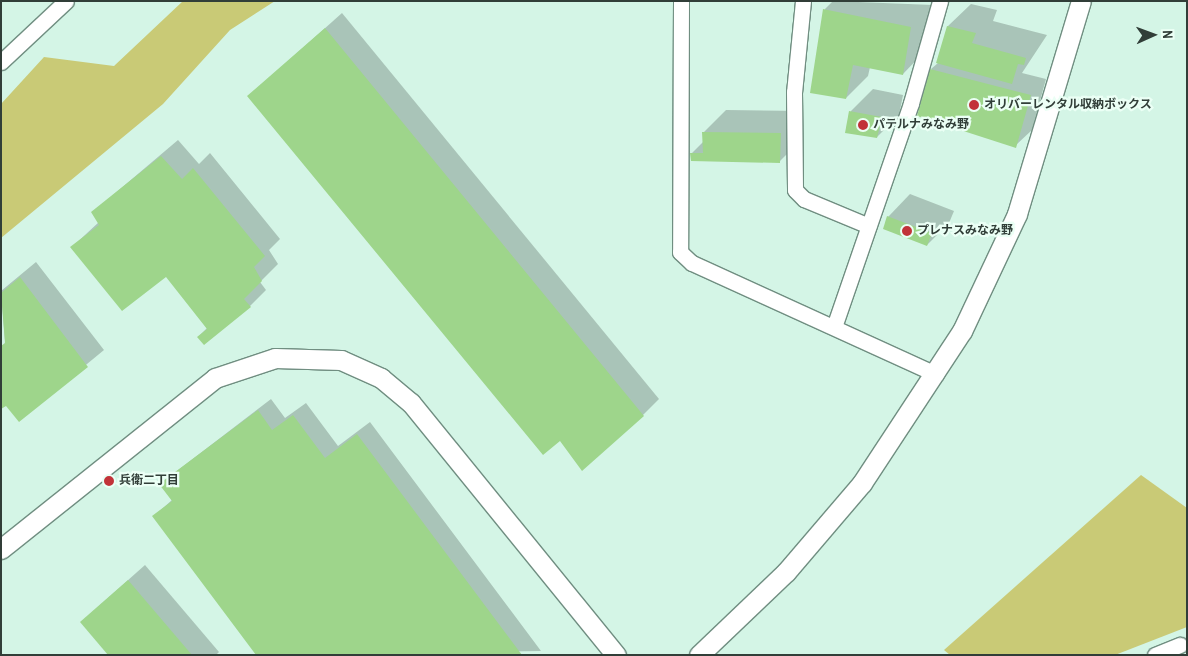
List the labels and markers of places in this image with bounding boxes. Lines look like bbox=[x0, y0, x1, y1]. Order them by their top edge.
place label: オリバーレンタル収納ボックス bbox=[984, 98, 1152, 112]
marker: オリバーレンタル収納ボックス bbox=[968, 99, 980, 111]
place label: パテルナみなみ野 bbox=[873, 118, 969, 132]
marker: パテルナみなみ野 bbox=[857, 119, 869, 131]
place label: プレナスみなみ野 bbox=[917, 224, 1013, 238]
marker: プレナスみなみ野 bbox=[901, 225, 913, 237]
place label: 兵衛二丁目 bbox=[119, 474, 179, 488]
marker: 兵衛二丁目 bbox=[103, 475, 115, 487]

